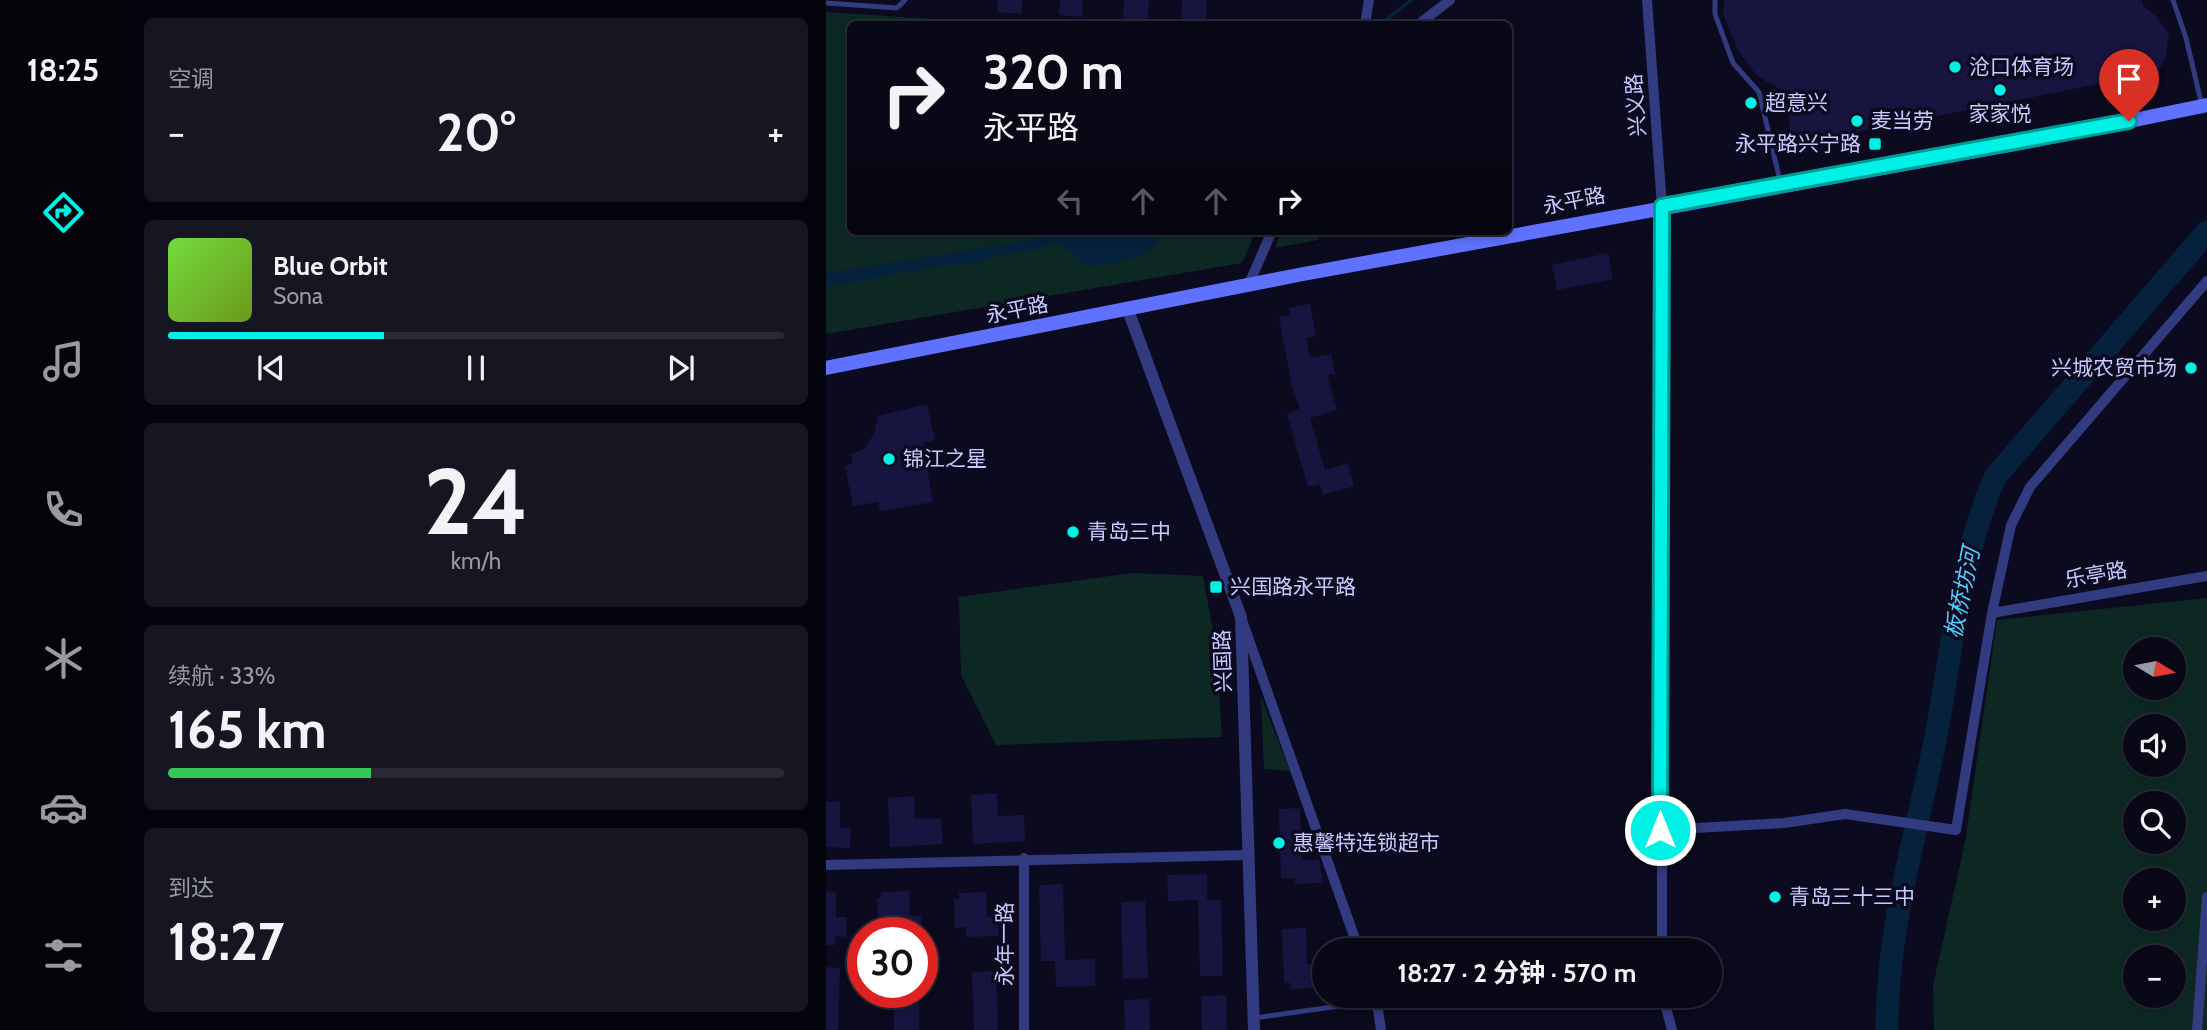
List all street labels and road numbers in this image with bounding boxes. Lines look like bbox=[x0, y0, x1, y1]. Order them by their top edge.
street label: 兴义路 bbox=[1621, 73, 1650, 137]
street label: 永平路 bbox=[1541, 182, 1607, 219]
street label: 永平路 bbox=[984, 291, 1050, 328]
street label: 乐亭路 bbox=[2063, 557, 2129, 592]
street label: 兴国路 bbox=[1209, 629, 1236, 693]
street label: 永年一路 bbox=[992, 902, 1017, 986]

